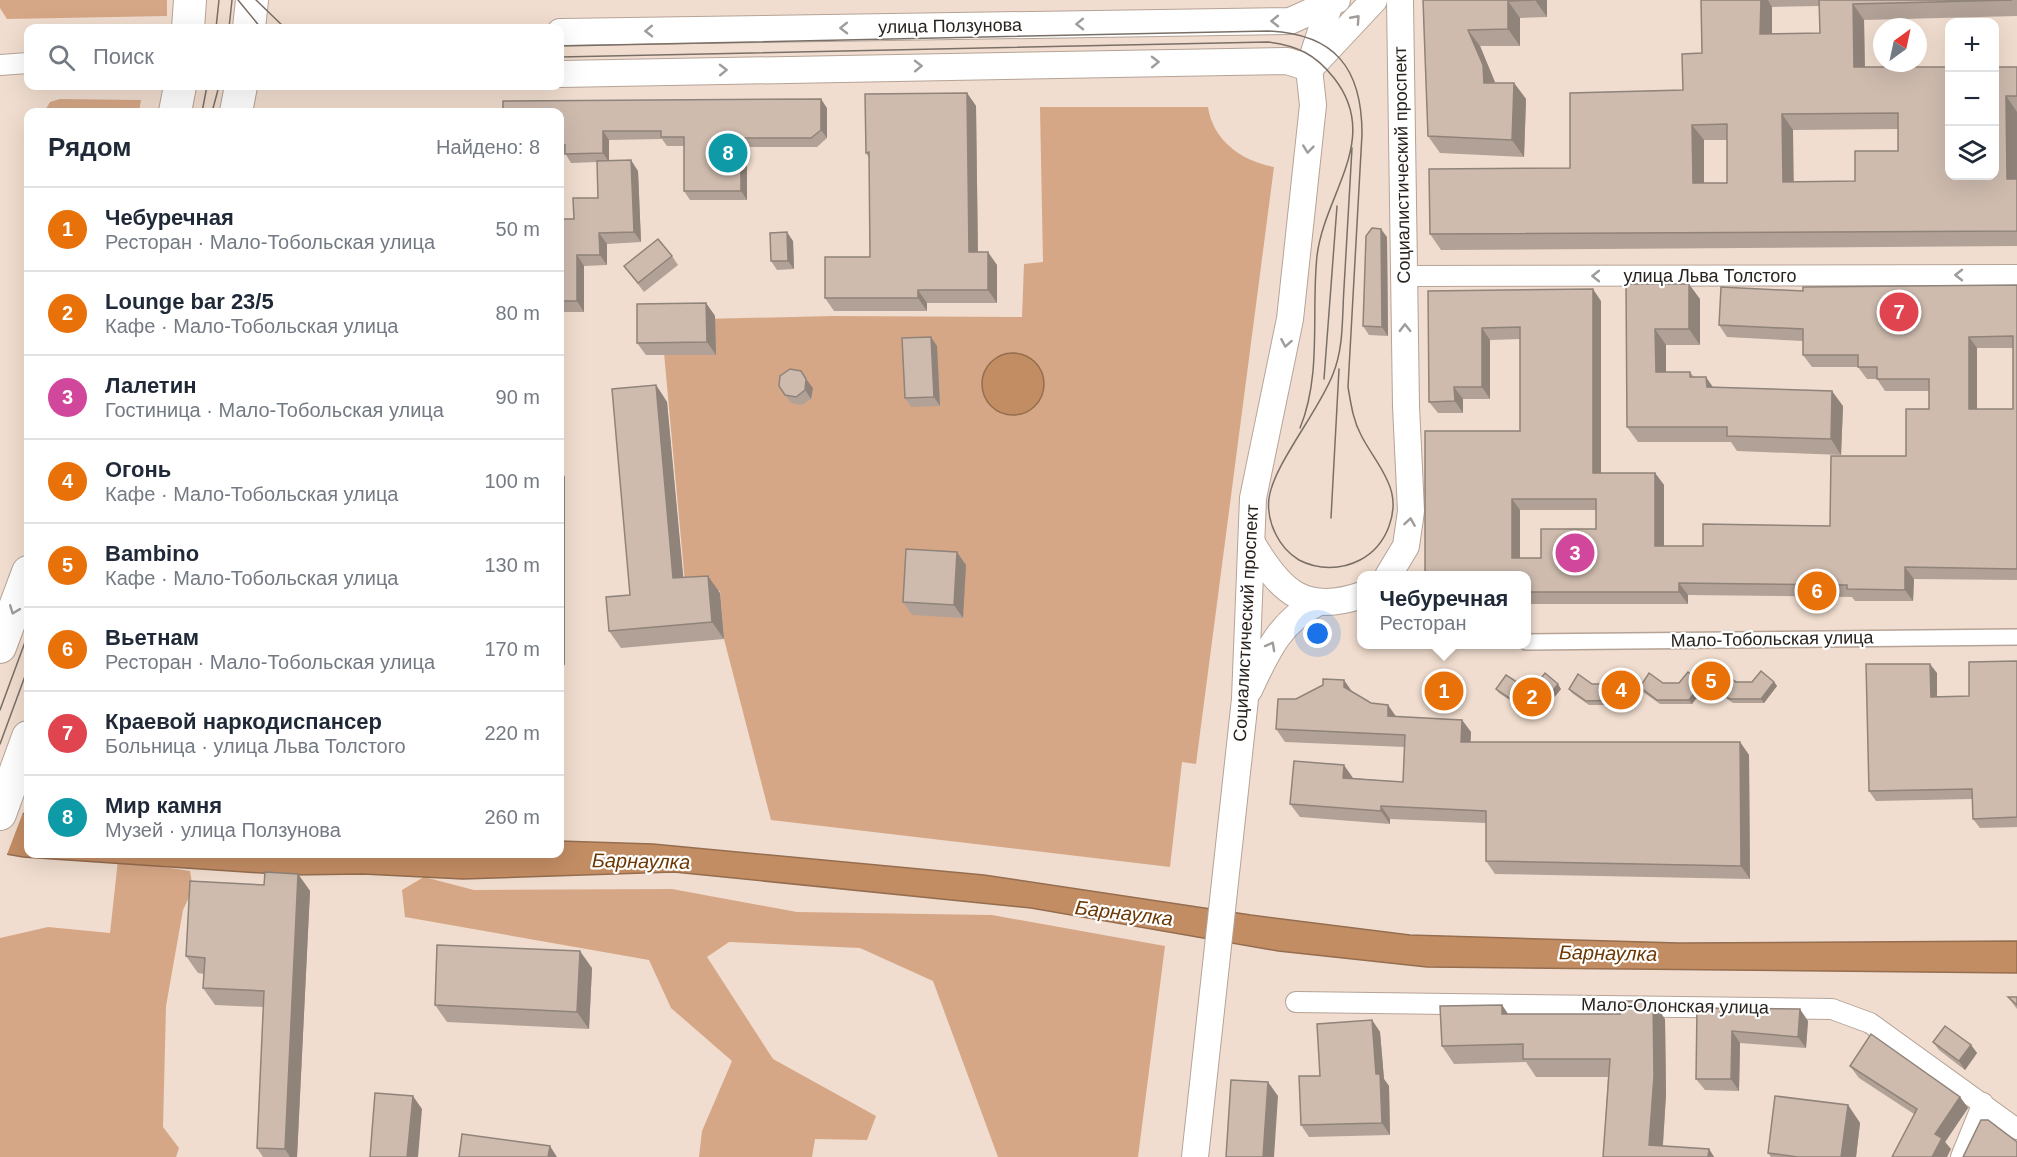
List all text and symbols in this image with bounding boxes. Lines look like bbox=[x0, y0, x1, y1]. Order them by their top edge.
street label: улица Ползунова bbox=[878, 15, 1023, 37]
one-way arrow bbox=[1271, 15, 1280, 27]
one-way arrow bbox=[1349, 15, 1360, 26]
one-way arrow bbox=[1076, 17, 1085, 30]
north arrow bbox=[1873, 18, 1927, 72]
map controls bbox=[1945, 18, 1999, 180]
button: + bbox=[1945, 18, 1999, 72]
one-way arrow bbox=[839, 22, 848, 34]
search box bbox=[24, 24, 564, 90]
one-way arrow bbox=[644, 25, 653, 37]
icon: search bbox=[45, 41, 78, 74]
text: Поиск bbox=[93, 44, 154, 69]
street label: Социалистический проспект bbox=[1390, 46, 1414, 284]
one-way arrow bbox=[1150, 56, 1159, 69]
one-way arrow bbox=[913, 59, 922, 72]
one-way arrow bbox=[718, 64, 727, 76]
button: − bbox=[1945, 72, 1999, 126]
button: layers bbox=[1945, 126, 1999, 180]
pin: 8 bbox=[708, 130, 748, 176]
text: Рядом bbox=[48, 132, 131, 162]
text: Найдено: 8 bbox=[436, 136, 540, 158]
one-way arrow bbox=[1302, 145, 1315, 154]
text: Чебуречная bbox=[105, 205, 234, 230]
text: 1 bbox=[62, 218, 73, 240]
text: 50 m bbox=[496, 218, 540, 240]
text: Ресторан · Мало-Тобольская улица bbox=[105, 231, 435, 253]
street label: улица Льва Толстого bbox=[1624, 266, 1797, 286]
one-way arrow bbox=[1954, 269, 1963, 281]
one-way arrow bbox=[1591, 270, 1600, 282]
text: Lounge bar 23/5 bbox=[105, 289, 274, 314]
pin: 7 bbox=[1880, 290, 1918, 334]
text: 2 bbox=[62, 302, 73, 324]
text: 80 m bbox=[496, 302, 540, 324]
text: Кафе · Мало-Тобольская улица bbox=[105, 315, 399, 337]
one-way arrow bbox=[1399, 323, 1411, 332]
one-way arrow bbox=[1280, 337, 1293, 347]
text: Лалетин bbox=[105, 373, 196, 398]
text: 3 bbox=[62, 386, 73, 408]
text: 90 m bbox=[496, 386, 540, 408]
text: Гостиница · Мало-Тобольская улица bbox=[105, 399, 444, 421]
text: Огонь bbox=[105, 457, 171, 482]
text: 4 bbox=[62, 470, 73, 492]
text: 100 m bbox=[484, 470, 540, 492]
text: Кафе · Мало-Тобольская улица bbox=[105, 483, 399, 505]
street label: Социалистический проспект bbox=[1230, 504, 1262, 742]
one-way arrow bbox=[1403, 518, 1415, 527]
pin: 3 bbox=[1556, 530, 1594, 576]
text: Bambino bbox=[105, 541, 199, 566]
text: 5 bbox=[62, 554, 73, 576]
text: 130 m bbox=[484, 554, 540, 576]
text: Кафе · Мало-Тобольская улица bbox=[105, 567, 399, 589]
pin: 6 bbox=[1798, 568, 1836, 614]
popup bbox=[1357, 571, 1531, 649]
text: Чебуречная bbox=[1380, 586, 1508, 611]
one-way arrow bbox=[9, 603, 21, 614]
text: Ресторан bbox=[1380, 612, 1466, 634]
your location bbox=[1303, 619, 1332, 648]
text: Вьетнам bbox=[105, 625, 199, 650]
street label: Мало-Тобольская улица bbox=[1670, 627, 1875, 651]
text: 6 bbox=[62, 638, 73, 660]
text: 170 m bbox=[484, 638, 540, 660]
one-way arrow bbox=[1264, 642, 1275, 652]
text: Ресторан · Мало-Тобольская улица bbox=[105, 651, 435, 673]
pin: 5 bbox=[1692, 658, 1730, 704]
pin: 1 bbox=[1424, 668, 1464, 714]
pin: 4 bbox=[1602, 668, 1640, 712]
pin: 2 bbox=[1512, 674, 1552, 720]
text: Краевой наркодиспансер bbox=[105, 709, 382, 734]
text: 7 bbox=[62, 722, 73, 744]
text: 220 m bbox=[484, 722, 540, 744]
text: Больница · улица Льва Толстого bbox=[105, 735, 406, 757]
text: Мир камня bbox=[105, 793, 222, 818]
text: 8 bbox=[62, 806, 73, 828]
text: 260 m bbox=[484, 806, 540, 828]
text: Музей · улица Ползунова bbox=[105, 819, 341, 841]
water label: Барнаулка bbox=[592, 849, 690, 873]
water label: Барнаулка bbox=[1074, 896, 1174, 930]
water label: Барнаулка bbox=[1559, 941, 1657, 965]
street label: Мало-Олонская улица bbox=[1581, 994, 1770, 1018]

